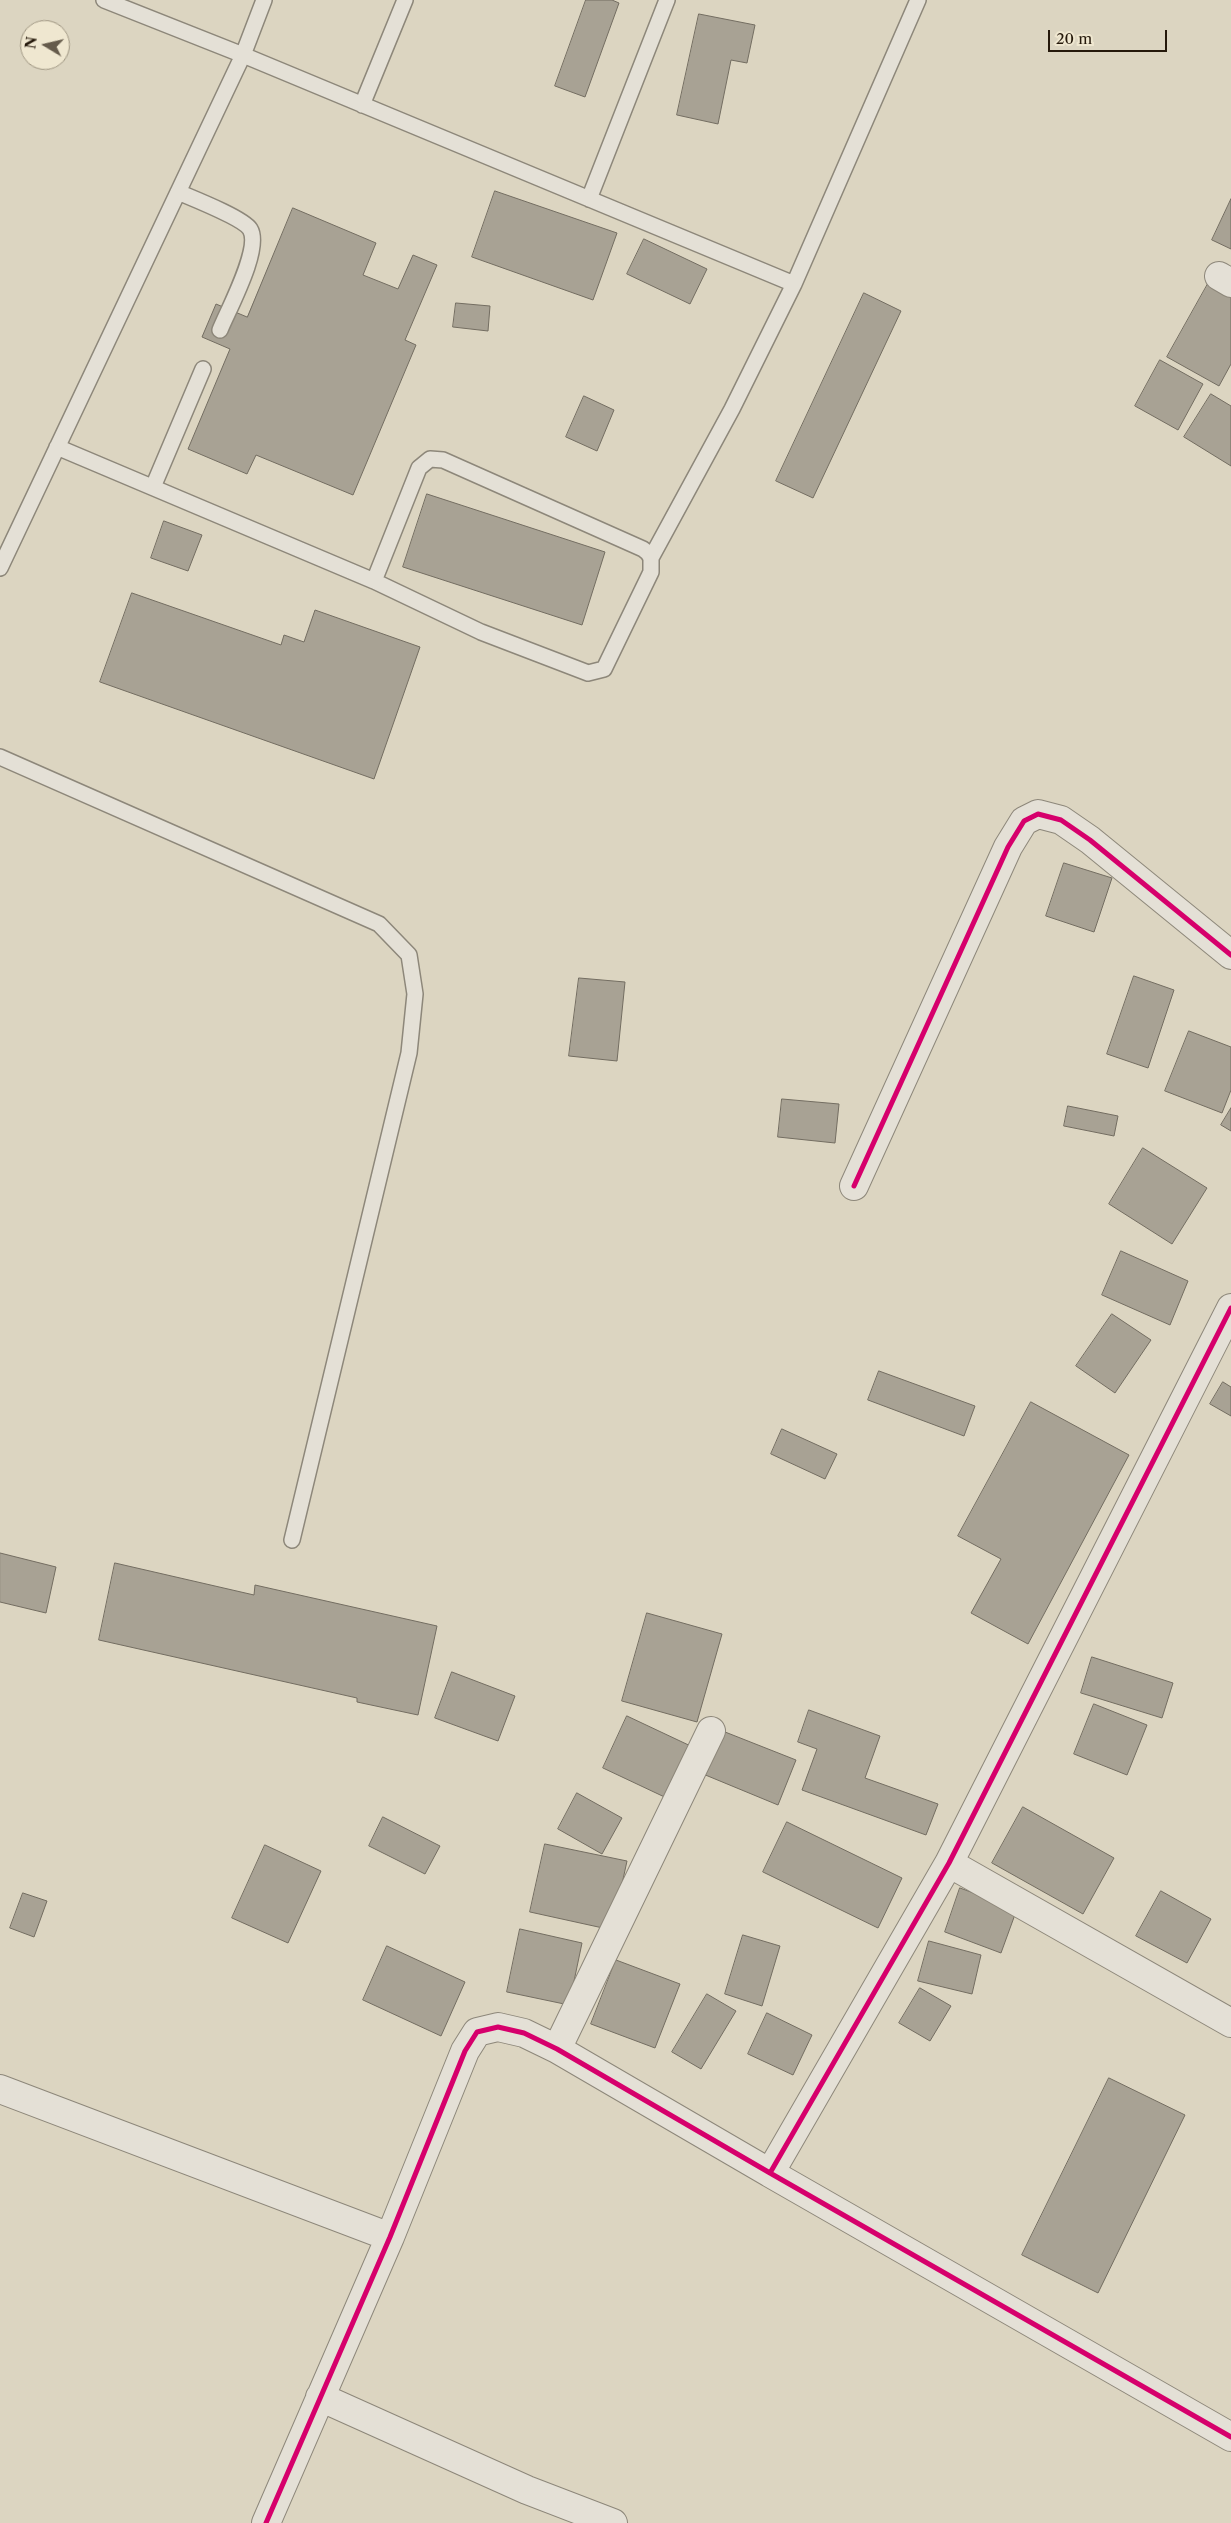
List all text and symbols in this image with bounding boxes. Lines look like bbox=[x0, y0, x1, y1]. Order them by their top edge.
north arrow bbox=[20, 20, 70, 70]
scale bar bbox=[1051, 20, 1170, 52]
text: 20 m bbox=[1056, 29, 1092, 48]
text: N bbox=[21, 35, 41, 50]

